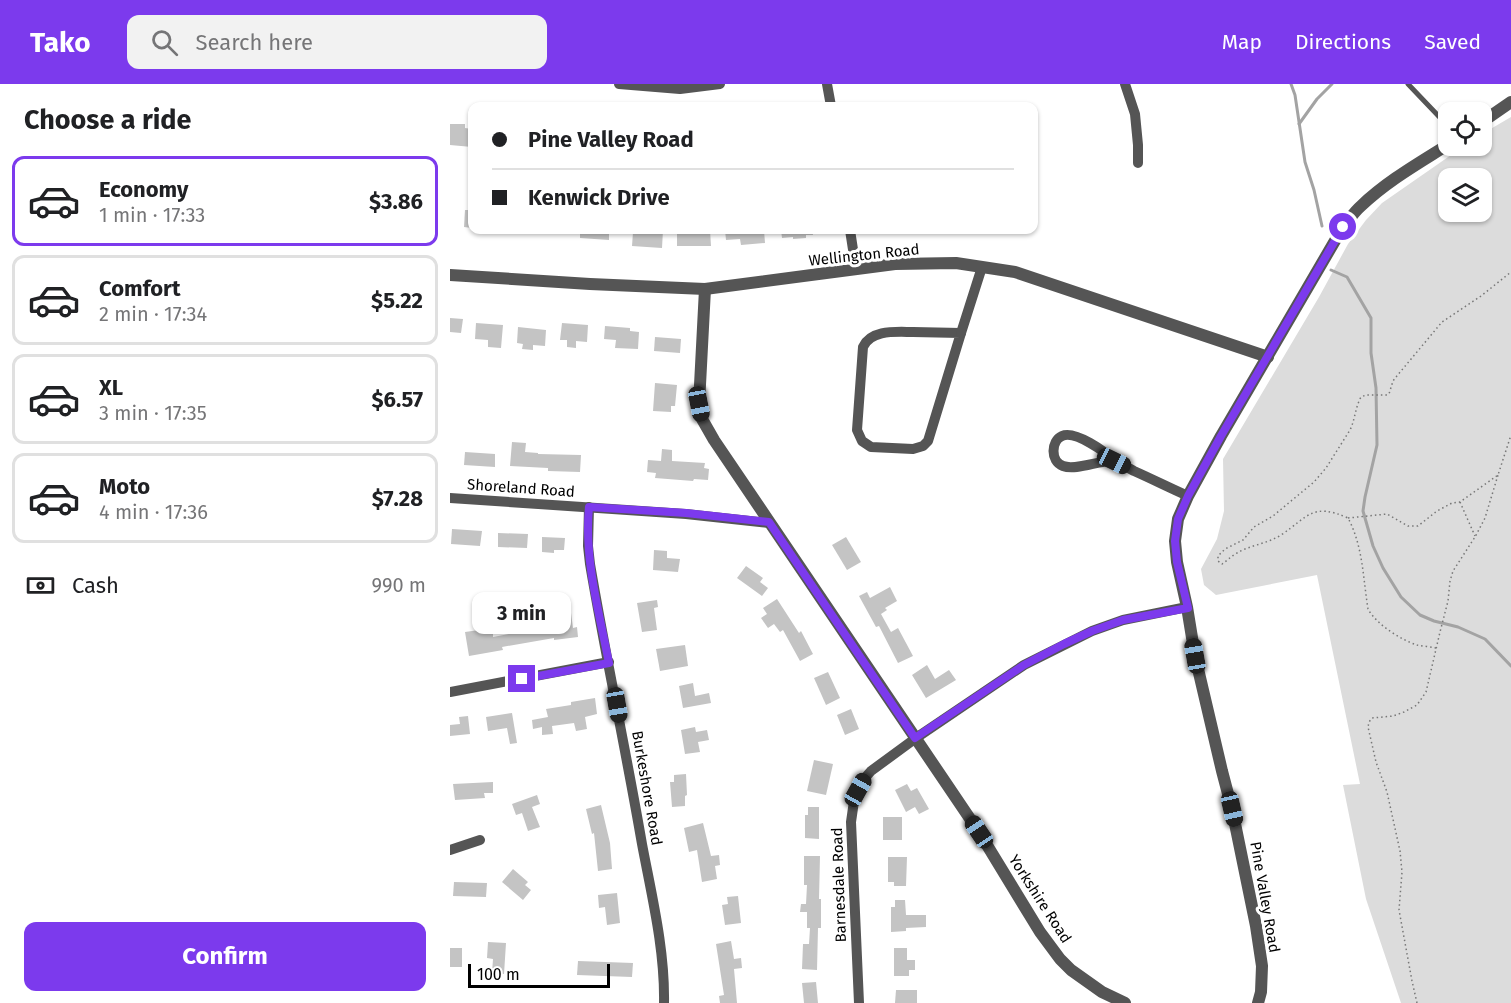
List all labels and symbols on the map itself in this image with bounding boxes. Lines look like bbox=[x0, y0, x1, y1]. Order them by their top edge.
route start bbox=[1329, 213, 1356, 240]
street label: Wellington Road bbox=[808, 240, 920, 270]
car bbox=[687, 385, 711, 423]
car bbox=[1094, 445, 1134, 477]
street label: Shoreland Road bbox=[466, 475, 576, 501]
callout: 3 min bbox=[472, 592, 572, 634]
car bbox=[1183, 637, 1207, 675]
route end bbox=[508, 665, 535, 692]
car bbox=[605, 686, 629, 724]
street label: Burkeshore Road bbox=[628, 729, 666, 847]
car bbox=[841, 770, 875, 810]
car bbox=[1219, 789, 1245, 829]
car bbox=[961, 812, 997, 852]
street label: Barnesdale Road bbox=[828, 827, 850, 943]
street label: Pine Valley Road bbox=[1246, 840, 1284, 954]
street label: Yorkshire Road bbox=[1005, 851, 1075, 947]
scale bar bbox=[468, 961, 610, 988]

